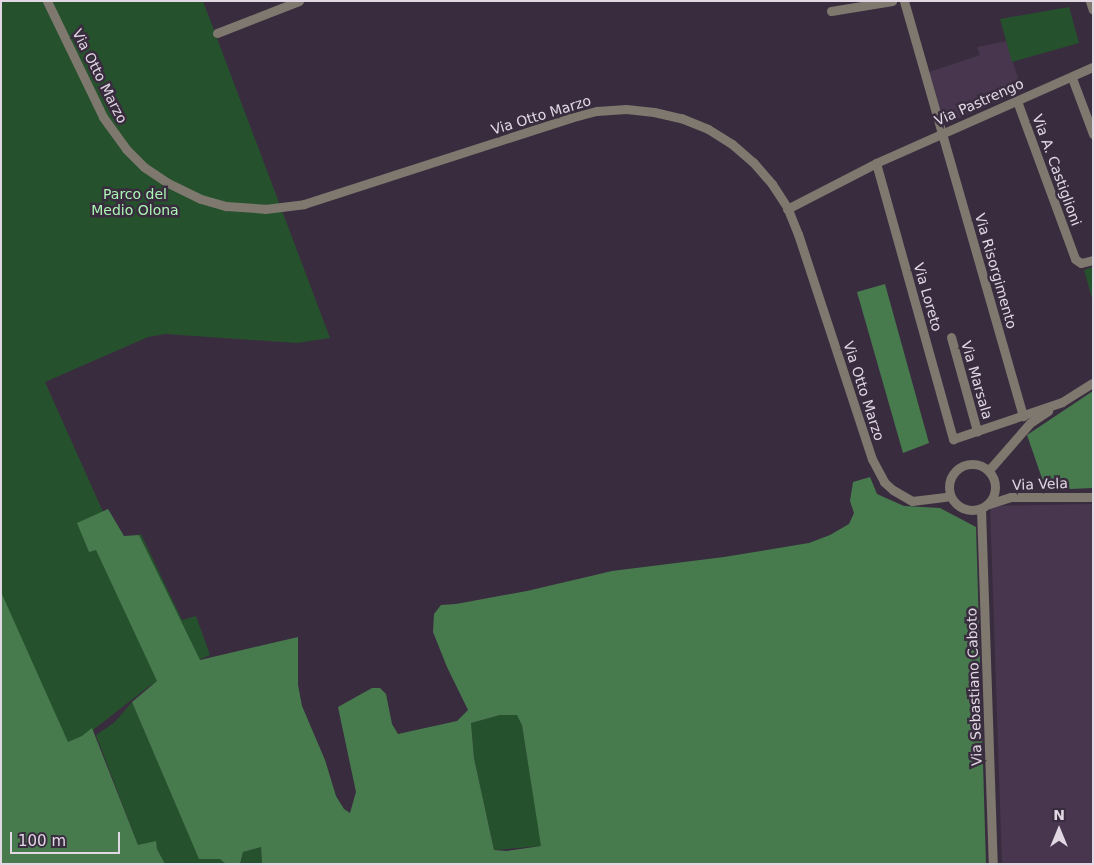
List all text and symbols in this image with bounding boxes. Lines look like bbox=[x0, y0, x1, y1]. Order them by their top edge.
street label: Via Otto Marzo bbox=[69, 26, 131, 126]
street label: Via Pastrengo bbox=[932, 75, 1026, 129]
street label: Via Otto Marzo bbox=[489, 92, 593, 138]
street label: Via A. Castiglioni bbox=[1029, 112, 1085, 228]
park label: Parco del Medio Olona bbox=[91, 186, 179, 218]
street label: Via Risorgimento bbox=[972, 211, 1020, 331]
street label: Via Loreto bbox=[910, 261, 946, 333]
street label: Via Otto Marzo bbox=[840, 339, 888, 443]
street label: Via Marsala bbox=[958, 339, 996, 421]
street label: Via Vela bbox=[1012, 475, 1068, 493]
street label: Via Sebastiano Caboto bbox=[963, 608, 985, 766]
north arrow bbox=[1034, 805, 1084, 855]
text: N bbox=[1053, 807, 1065, 823]
scale bar bbox=[12, 822, 122, 854]
text: 100 m bbox=[18, 832, 66, 850]

